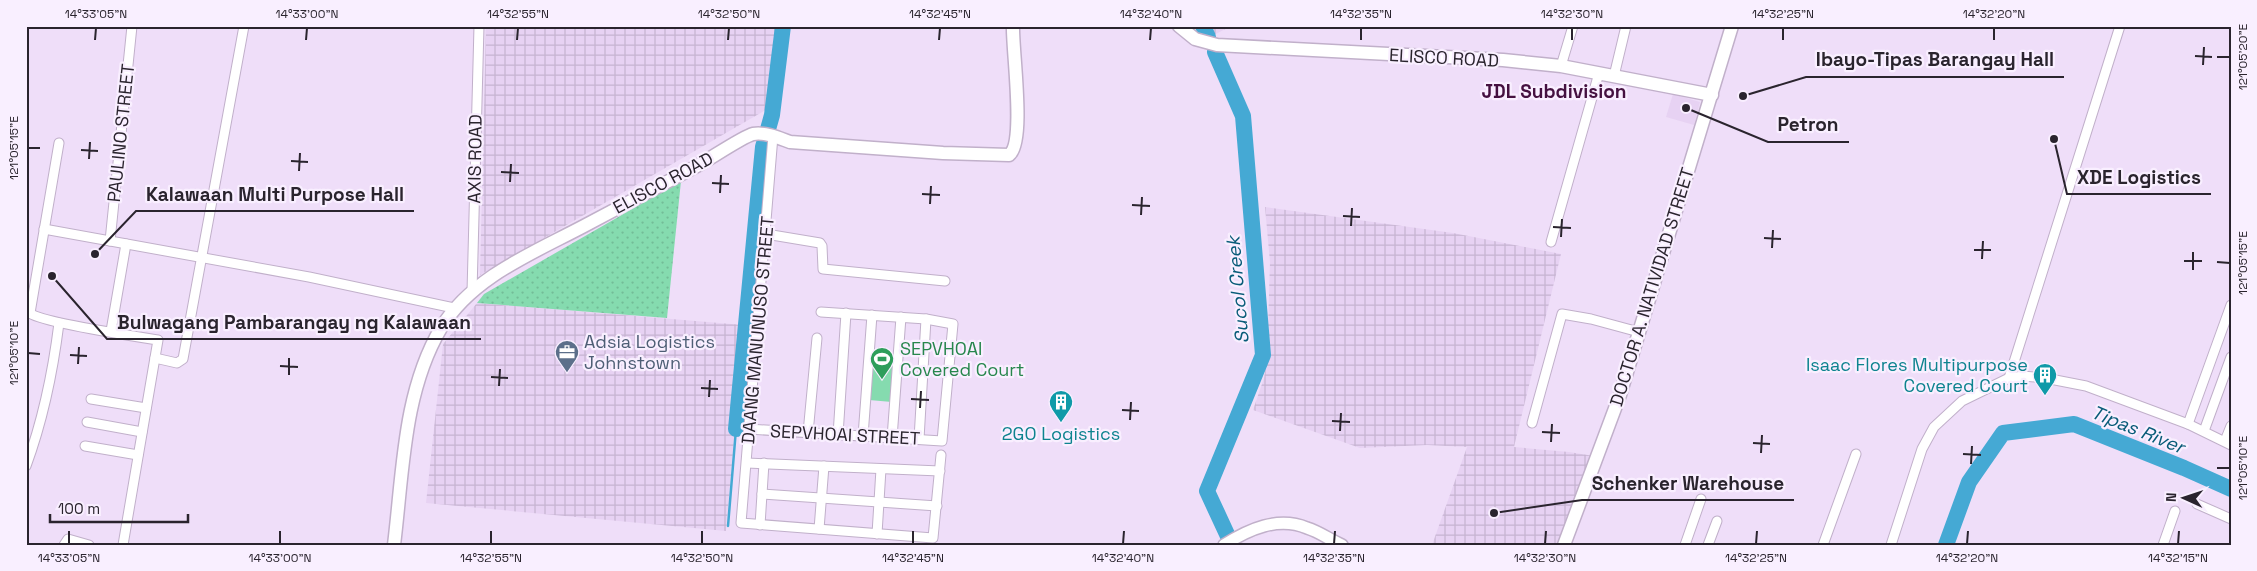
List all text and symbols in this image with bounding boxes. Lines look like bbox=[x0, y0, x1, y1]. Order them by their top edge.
text: 14°33'05"N bbox=[65, 6, 127, 22]
text: 14°33'00"N bbox=[275, 6, 339, 22]
text: 14°32'55"N bbox=[487, 6, 549, 22]
text: 14°32'50"N bbox=[698, 6, 760, 22]
text: 14°32'45"N bbox=[909, 6, 971, 22]
text: 14°32'40"N bbox=[1120, 6, 1182, 22]
text: 14°32'35"N bbox=[1330, 6, 1392, 22]
text: 14°32'30"N bbox=[1541, 6, 1603, 22]
text: 14°32'25"N bbox=[1752, 6, 1814, 22]
text: 14°32'20"N bbox=[1963, 6, 2025, 22]
text: 121°05'20"E bbox=[2235, 24, 2251, 90]
street label: ELISCO ROAD bbox=[1388, 43, 1500, 72]
callout: Ibayo-Tipas Barangay Hall bbox=[1806, 43, 2064, 77]
text: Ibayo-Tipas Barangay Hall bbox=[1816, 47, 2054, 72]
street label: PAULINO STREET bbox=[102, 62, 139, 203]
district label: JDL Subdivision bbox=[1481, 79, 1627, 104]
callout: Petron bbox=[1768, 108, 1849, 142]
text: Petron bbox=[1777, 112, 1839, 137]
street label: AXIS ROAD bbox=[462, 114, 487, 204]
text: 121°05'15"E bbox=[6, 116, 22, 180]
street label: ELISCO ROAD bbox=[609, 147, 717, 219]
callout: XDE Logistics bbox=[2067, 160, 2211, 194]
street label: DOCTOR A. NATIVIDAD STREET bbox=[1604, 164, 1699, 409]
text: XDE Logistics bbox=[2077, 165, 2201, 190]
callout: Kalawaan Multi Purpose Hall bbox=[136, 177, 414, 211]
text: Kalawaan Multi Purpose Hall bbox=[146, 182, 404, 207]
street label: DAANG MANUNUSO STREET bbox=[736, 215, 779, 445]
text: 121°05'15"E bbox=[2235, 231, 2251, 295]
water label: Sucol Creek bbox=[1220, 232, 1255, 345]
callout: Bulwagang Pambarangay ng Kalawaan bbox=[107, 305, 481, 339]
text: Bulwagang Pambarangay ng Kalawaan bbox=[117, 310, 471, 335]
text: 121°05'10"E bbox=[6, 321, 22, 385]
place label: Adsia Logistics Johnstown bbox=[584, 330, 715, 374]
place label: SEPVHOAI Covered Court bbox=[900, 337, 1024, 381]
office icon: Adsia Logistics Johnstown bbox=[554, 339, 580, 373]
sports icon: SEPVHOAI Covered Court bbox=[869, 346, 895, 380]
place label: Isaac Flores Multipurpose Covered Court bbox=[1806, 353, 2028, 397]
building icon: Isaac Flores Multipurpose Covered Court bbox=[2032, 362, 2058, 396]
building icon: 2GO Logistics bbox=[1048, 389, 1074, 423]
water label: Tipas River bbox=[2087, 399, 2190, 460]
street label: SEPVHOAI STREET bbox=[769, 419, 921, 450]
place label: 2GO Logistics bbox=[1002, 422, 1120, 445]
text: 121°05'10"E bbox=[2235, 436, 2251, 500]
callout: Schenker Warehouse bbox=[1582, 466, 1794, 500]
text: Schenker Warehouse bbox=[1592, 471, 1784, 496]
north arrow bbox=[2160, 474, 2210, 524]
scale bar bbox=[50, 491, 188, 523]
text: N bbox=[2162, 492, 2180, 502]
text: 100 m bbox=[58, 499, 100, 518]
text: 14°33'05"N bbox=[38, 550, 100, 566]
text: 14°33'00"N bbox=[248, 550, 312, 566]
text: 14°32'55"N bbox=[460, 550, 522, 566]
text: 14°32'50"N bbox=[671, 550, 733, 566]
text: 14°32'45"N bbox=[882, 550, 944, 566]
text: 14°32'40"N bbox=[1092, 550, 1154, 566]
text: 14°32'35"N bbox=[1303, 550, 1365, 566]
text: 14°32'30"N bbox=[1514, 550, 1576, 566]
text: 14°32'25"N bbox=[1725, 550, 1787, 566]
text: 14°32'20"N bbox=[1936, 550, 1998, 566]
text: 14°32'15"N bbox=[2148, 550, 2208, 566]

